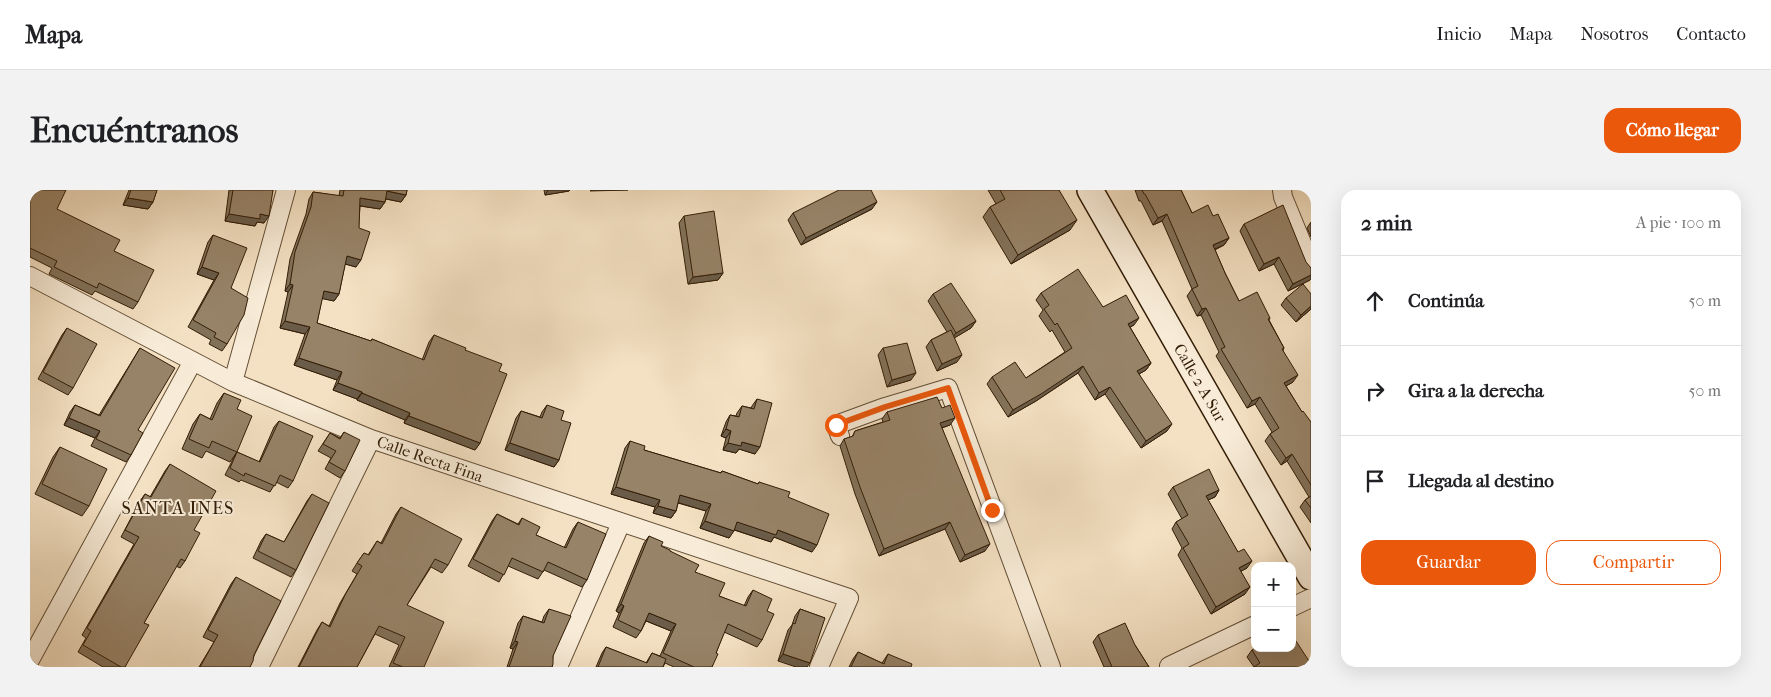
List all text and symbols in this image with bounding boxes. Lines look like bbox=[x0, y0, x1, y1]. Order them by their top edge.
text: Mapa bbox=[25, 21, 82, 49]
text: Inicio bbox=[1437, 24, 1482, 45]
text: Mapa bbox=[1510, 24, 1552, 45]
text: Nosotros bbox=[1580, 24, 1648, 45]
text: Contacto bbox=[1676, 24, 1746, 45]
button: Cómo llegar bbox=[1604, 108, 1741, 153]
text: Encuéntranos bbox=[30, 110, 238, 151]
text: 2 min bbox=[1361, 211, 1412, 235]
text: A pie · 100 m bbox=[1636, 213, 1721, 232]
icon: ahead bbox=[1361, 287, 1389, 315]
text: Continúa bbox=[1408, 290, 1484, 312]
text: 50 m bbox=[1689, 291, 1721, 310]
street label: Calle 2 A Sur bbox=[1170, 340, 1230, 426]
icon: right bbox=[1361, 377, 1389, 405]
text: Gira a la derecha bbox=[1408, 380, 1544, 402]
text: 50 m bbox=[1689, 381, 1721, 400]
route start bbox=[825, 414, 848, 437]
street label: Calle Recta Fina bbox=[374, 432, 486, 486]
icon: arrive bbox=[1361, 467, 1389, 495]
text: Llegada al destino bbox=[1408, 470, 1554, 492]
district label: SANTA INES bbox=[122, 498, 234, 519]
route end bbox=[981, 499, 1004, 522]
button: Guardar bbox=[1361, 540, 1536, 585]
button: Compartir bbox=[1546, 540, 1721, 585]
map controls bbox=[1251, 562, 1296, 652]
button: + bbox=[1251, 562, 1296, 607]
button: − bbox=[1251, 607, 1296, 652]

